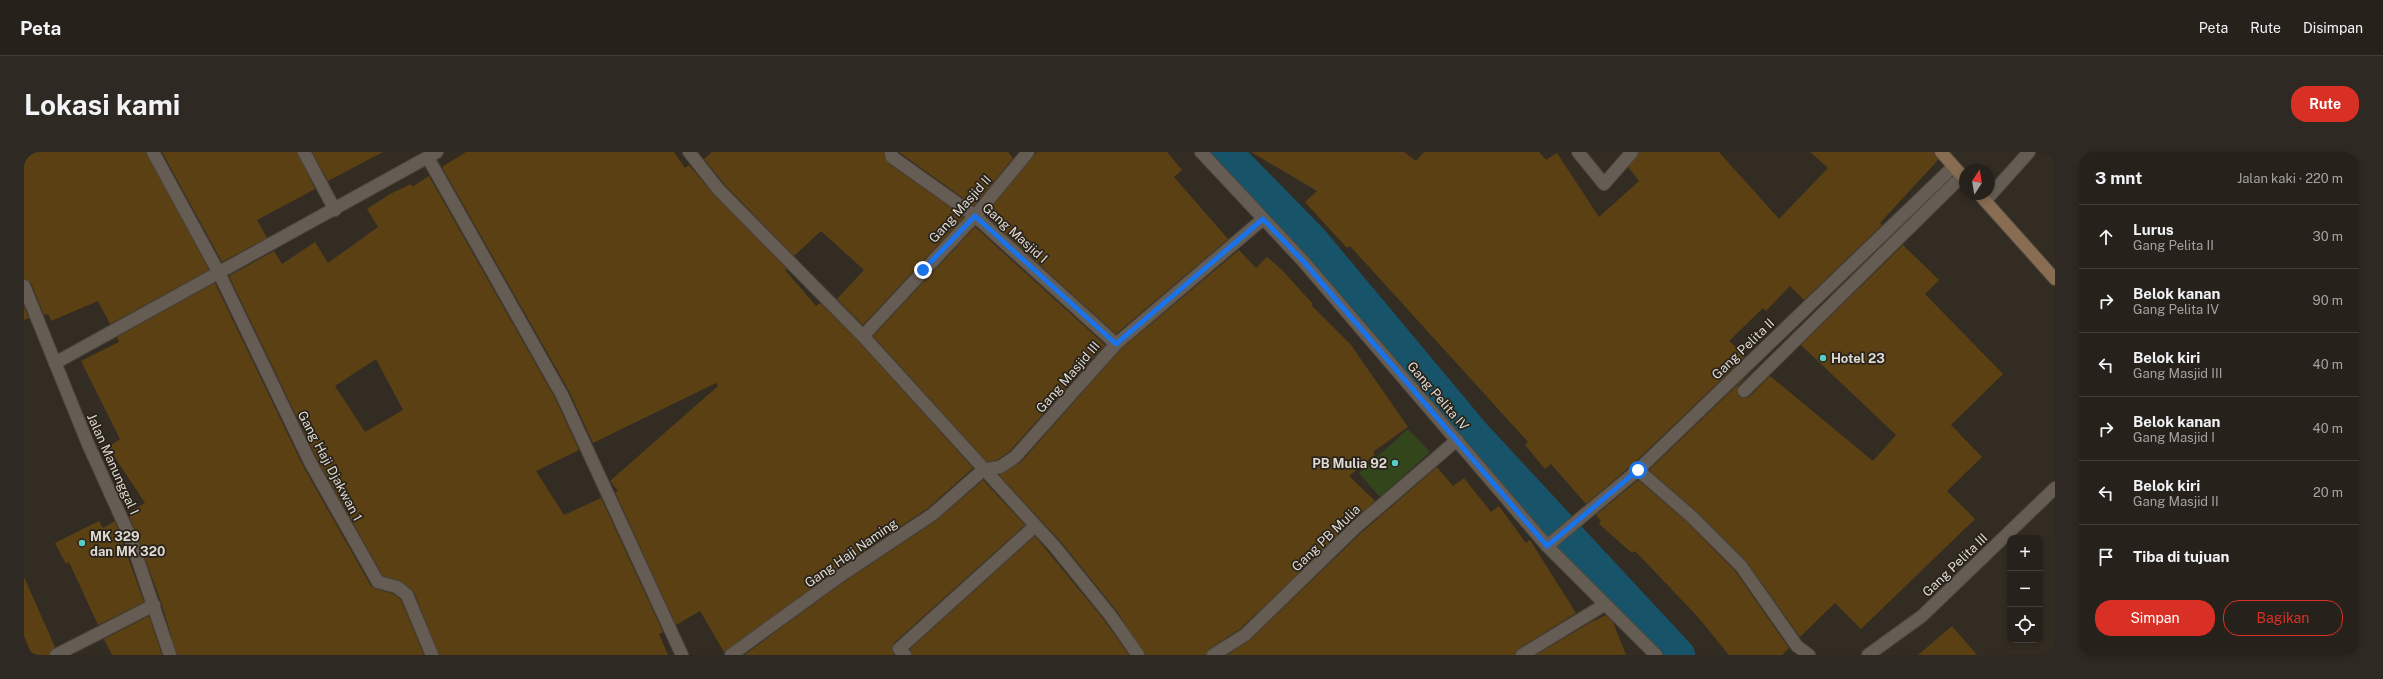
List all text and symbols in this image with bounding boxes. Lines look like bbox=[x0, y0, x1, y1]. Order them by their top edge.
text: Peta bbox=[20, 17, 61, 39]
text: Peta bbox=[2199, 20, 2228, 36]
text: Rute bbox=[2250, 20, 2281, 36]
text: Disimpan bbox=[2303, 20, 2363, 36]
button: Rute bbox=[2291, 86, 2359, 122]
text: Lokasi kami bbox=[24, 88, 180, 121]
north arrow bbox=[1959, 164, 1995, 200]
text: 3 mnt bbox=[2095, 168, 2142, 188]
text: Jalan kaki · 220 m bbox=[2237, 171, 2343, 186]
street label: Gang Masjid II bbox=[926, 172, 994, 246]
street label: Gang Masjid I bbox=[980, 200, 1050, 266]
text: Lurus bbox=[2133, 221, 2174, 238]
icon: ahead bbox=[2095, 226, 2117, 248]
text: 30 m bbox=[2313, 229, 2343, 244]
text: Gang Pelita II bbox=[2133, 238, 2214, 253]
route end bbox=[914, 261, 932, 279]
text: Belok kanan bbox=[2133, 285, 2220, 302]
icon: right bbox=[2095, 290, 2117, 312]
text: 90 m bbox=[2313, 293, 2343, 308]
text: Gang Pelita IV bbox=[2133, 302, 2219, 317]
street label: Gang Pelita II bbox=[1709, 316, 1777, 382]
street label: Gang Masjid III bbox=[1033, 338, 1103, 416]
text: Belok kiri bbox=[2133, 349, 2200, 366]
place label: Hotel 23 bbox=[1831, 351, 1885, 366]
marker: Hotel 23 bbox=[1818, 353, 1828, 363]
icon: left bbox=[2095, 354, 2117, 376]
text: 40 m bbox=[2312, 357, 2343, 372]
street label: Gang Pelita IV bbox=[1404, 359, 1472, 434]
text: Gang Masjid III bbox=[2133, 366, 2222, 381]
street label: Gang Haji Djakwan 1 bbox=[295, 408, 365, 524]
street label: Jalan Manunggal I bbox=[84, 411, 142, 517]
text: Belok kanan bbox=[2133, 413, 2220, 430]
icon: right bbox=[2095, 418, 2117, 440]
text: 40 m bbox=[2312, 421, 2343, 436]
text: Gang Masjid I bbox=[2133, 430, 2215, 445]
place label: PB Mulia 92 bbox=[1312, 456, 1387, 471]
marker: PB Mulia 92 bbox=[1390, 458, 1400, 468]
route start bbox=[1629, 461, 1647, 479]
text: Belok kiri bbox=[2133, 477, 2200, 494]
icon: left bbox=[2095, 482, 2117, 504]
text: 20 m bbox=[2313, 485, 2343, 500]
text: Gang Masjid II bbox=[2133, 494, 2219, 509]
street label: Gang PB Mulia bbox=[1289, 502, 1363, 574]
street label: Gang Haji Naming bbox=[802, 515, 900, 591]
place label: MK 329 dan MK 320 bbox=[90, 529, 165, 559]
street label: Gang Pelita III bbox=[1919, 530, 1991, 600]
map controls bbox=[2007, 535, 2043, 643]
button: + bbox=[2007, 535, 2043, 571]
marker: MK 329 dan MK 320 bbox=[77, 538, 87, 548]
icon: arrive bbox=[2095, 546, 2117, 568]
text: Tiba di tujuan bbox=[2133, 548, 2229, 565]
button: − bbox=[2007, 571, 2043, 607]
button: Simpan bbox=[2095, 600, 2215, 636]
button: Bagikan bbox=[2223, 600, 2343, 636]
button: locate bbox=[2007, 607, 2043, 643]

